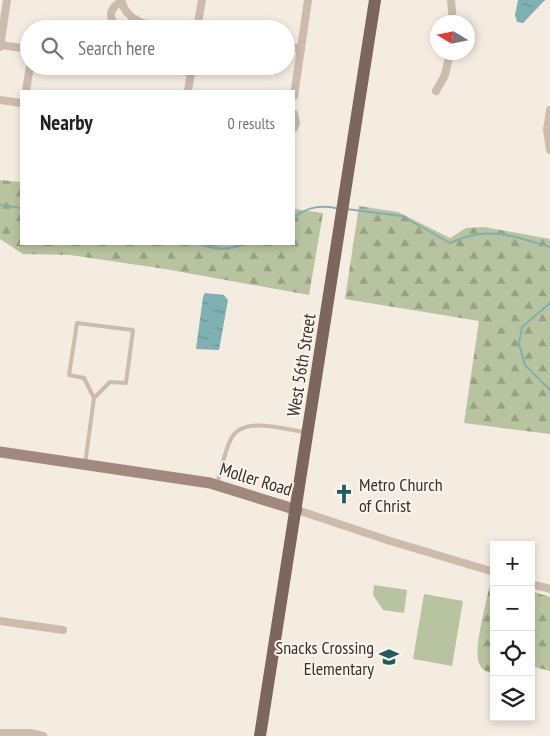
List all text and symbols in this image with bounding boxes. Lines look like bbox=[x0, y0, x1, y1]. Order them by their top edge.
north arrow bbox=[430, 15, 475, 60]
search box bbox=[20, 20, 295, 75]
icon: search bbox=[38, 34, 66, 62]
text: Search here bbox=[78, 36, 155, 60]
text: Nearby bbox=[40, 109, 93, 136]
text: 0 results bbox=[228, 113, 275, 133]
street label: West 56th Street bbox=[282, 312, 320, 418]
street label: Moller Road bbox=[217, 457, 295, 501]
place label: Metro Church of Christ bbox=[359, 473, 443, 517]
church icon: Metro Church of Christ bbox=[333, 483, 355, 505]
map controls bbox=[490, 541, 535, 721]
button: + bbox=[490, 541, 535, 586]
button: − bbox=[490, 586, 535, 631]
button: locate bbox=[490, 631, 535, 676]
place label: Snacks Crossing Elementary bbox=[275, 636, 374, 680]
school or university icon: Snacks Crossing Elementary bbox=[378, 646, 400, 668]
button: layers bbox=[490, 676, 535, 721]

